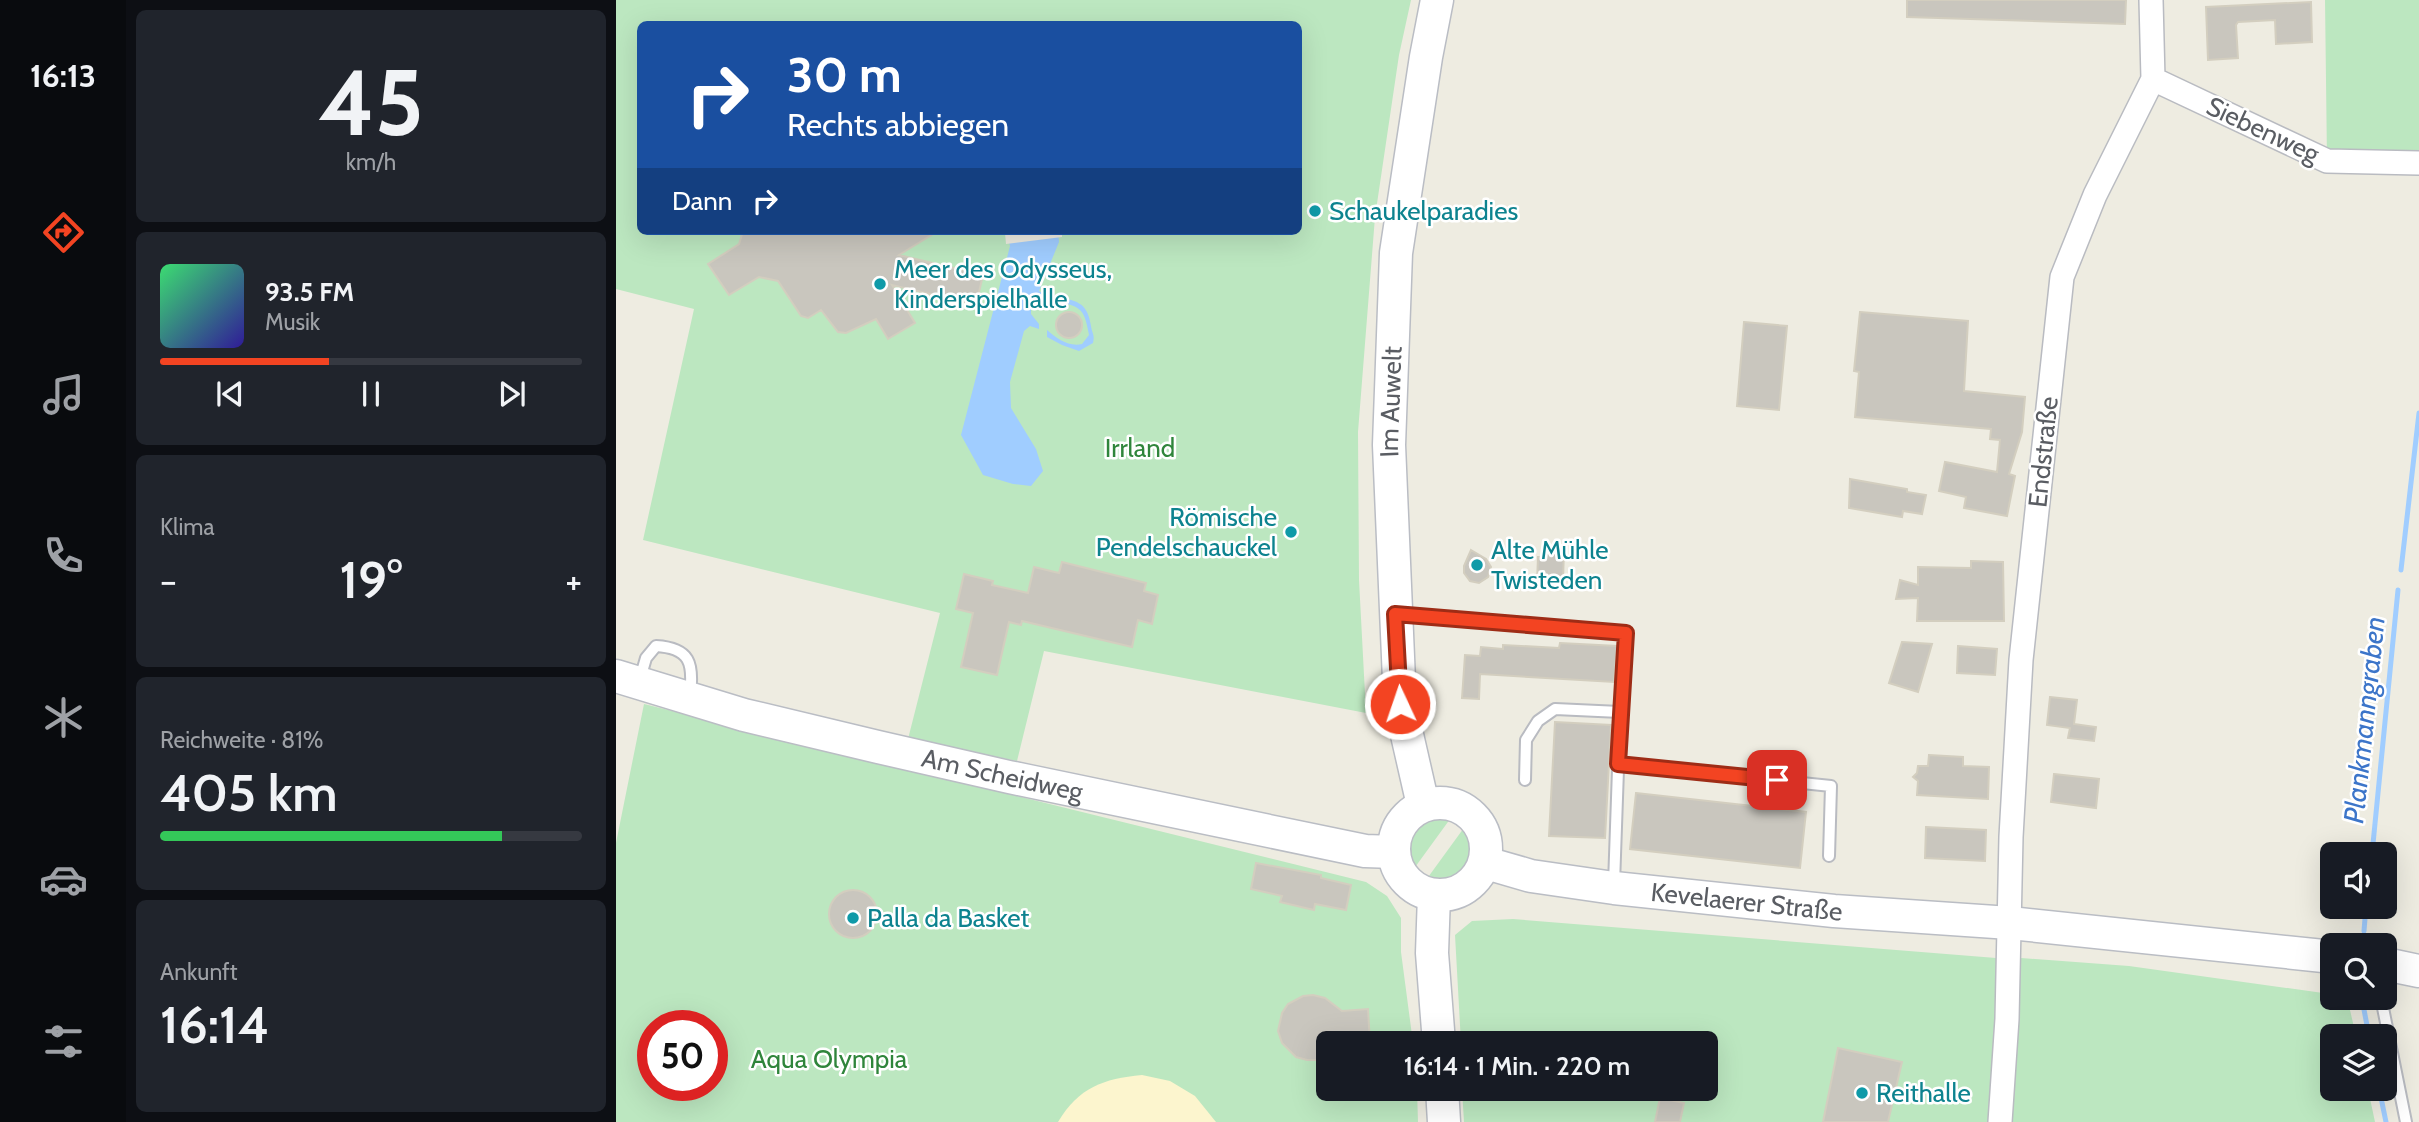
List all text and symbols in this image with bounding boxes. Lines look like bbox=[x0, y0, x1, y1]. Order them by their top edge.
text: 30 m bbox=[787, 45, 902, 104]
text: 45 bbox=[318, 47, 424, 158]
icon: right bbox=[672, 49, 763, 140]
text: 16:13 bbox=[30, 56, 96, 95]
street label: Siebenweg bbox=[2201, 90, 2325, 170]
text: Rechts abbiegen bbox=[787, 105, 1009, 144]
text: km/h bbox=[346, 148, 396, 176]
icon: right bbox=[746, 182, 784, 220]
text: Dann bbox=[672, 185, 732, 217]
place label: Schaukelparadies bbox=[1329, 195, 1518, 227]
marker: Schaukelparadies bbox=[1307, 203, 1323, 219]
icon: directions bbox=[39, 208, 88, 257]
place label: Meer des Odysseus, Kinderspielhalle bbox=[894, 253, 1112, 315]
text: 93.5 FM bbox=[265, 276, 354, 308]
marker: Meer des Odysseus, Kinderspielhalle bbox=[872, 276, 888, 292]
text: Musik bbox=[265, 308, 320, 336]
street label: Im Auwelt bbox=[1373, 345, 1409, 458]
icon: music bbox=[39, 370, 88, 419]
icon: previous bbox=[211, 375, 249, 413]
icon: pause bbox=[352, 375, 390, 413]
icon: next bbox=[493, 375, 531, 413]
street label: Endstraße bbox=[2021, 395, 2065, 509]
park label: Irrland bbox=[1105, 432, 1175, 464]
place label: Römische Pendelschauckel bbox=[1096, 501, 1277, 563]
text: Klima bbox=[160, 513, 215, 541]
marker: Römische Pendelschauckel bbox=[1283, 524, 1299, 540]
icon: phone bbox=[39, 531, 88, 580]
place label: Alte Mühle Twisteden bbox=[1491, 534, 1609, 596]
text: 19° bbox=[340, 548, 402, 611]
text: − bbox=[160, 557, 177, 604]
text: + bbox=[565, 557, 582, 604]
marker: Alte Mühle Twisteden bbox=[1469, 557, 1485, 573]
water label: Plankmanngraben bbox=[2336, 615, 2392, 825]
position arrow bbox=[1363, 667, 1437, 741]
icon: climate bbox=[39, 693, 88, 742]
text: Reichweite · 81% bbox=[160, 726, 323, 754]
street label: Am Scheidweg bbox=[919, 742, 1087, 808]
pin bbox=[1747, 750, 1807, 810]
text: 405 km bbox=[160, 761, 338, 824]
icon: arrive bbox=[1758, 761, 1796, 799]
map controls bbox=[2320, 842, 2397, 1101]
button: sound bbox=[2320, 842, 2397, 919]
icon: car bbox=[39, 855, 88, 904]
street label: Kevelaerer Straße bbox=[1649, 876, 1843, 928]
place label: Palla da Basket bbox=[867, 902, 1030, 934]
marker: Palla da Basket bbox=[845, 910, 861, 926]
button: search bbox=[2320, 933, 2397, 1010]
text: Ankunft bbox=[160, 958, 238, 986]
text: 16:14 bbox=[160, 993, 269, 1056]
speed limit sign: 50 bbox=[637, 1010, 728, 1101]
icon: filters bbox=[39, 1017, 88, 1066]
button: layers bbox=[2320, 1024, 2397, 1101]
park label: Aqua Olympia bbox=[751, 1043, 908, 1075]
text: 16:14 · 1 Min. · 220 m bbox=[1404, 1050, 1630, 1082]
place label: Reithalle bbox=[1876, 1077, 1971, 1109]
marker: Reithalle bbox=[1854, 1085, 1870, 1101]

